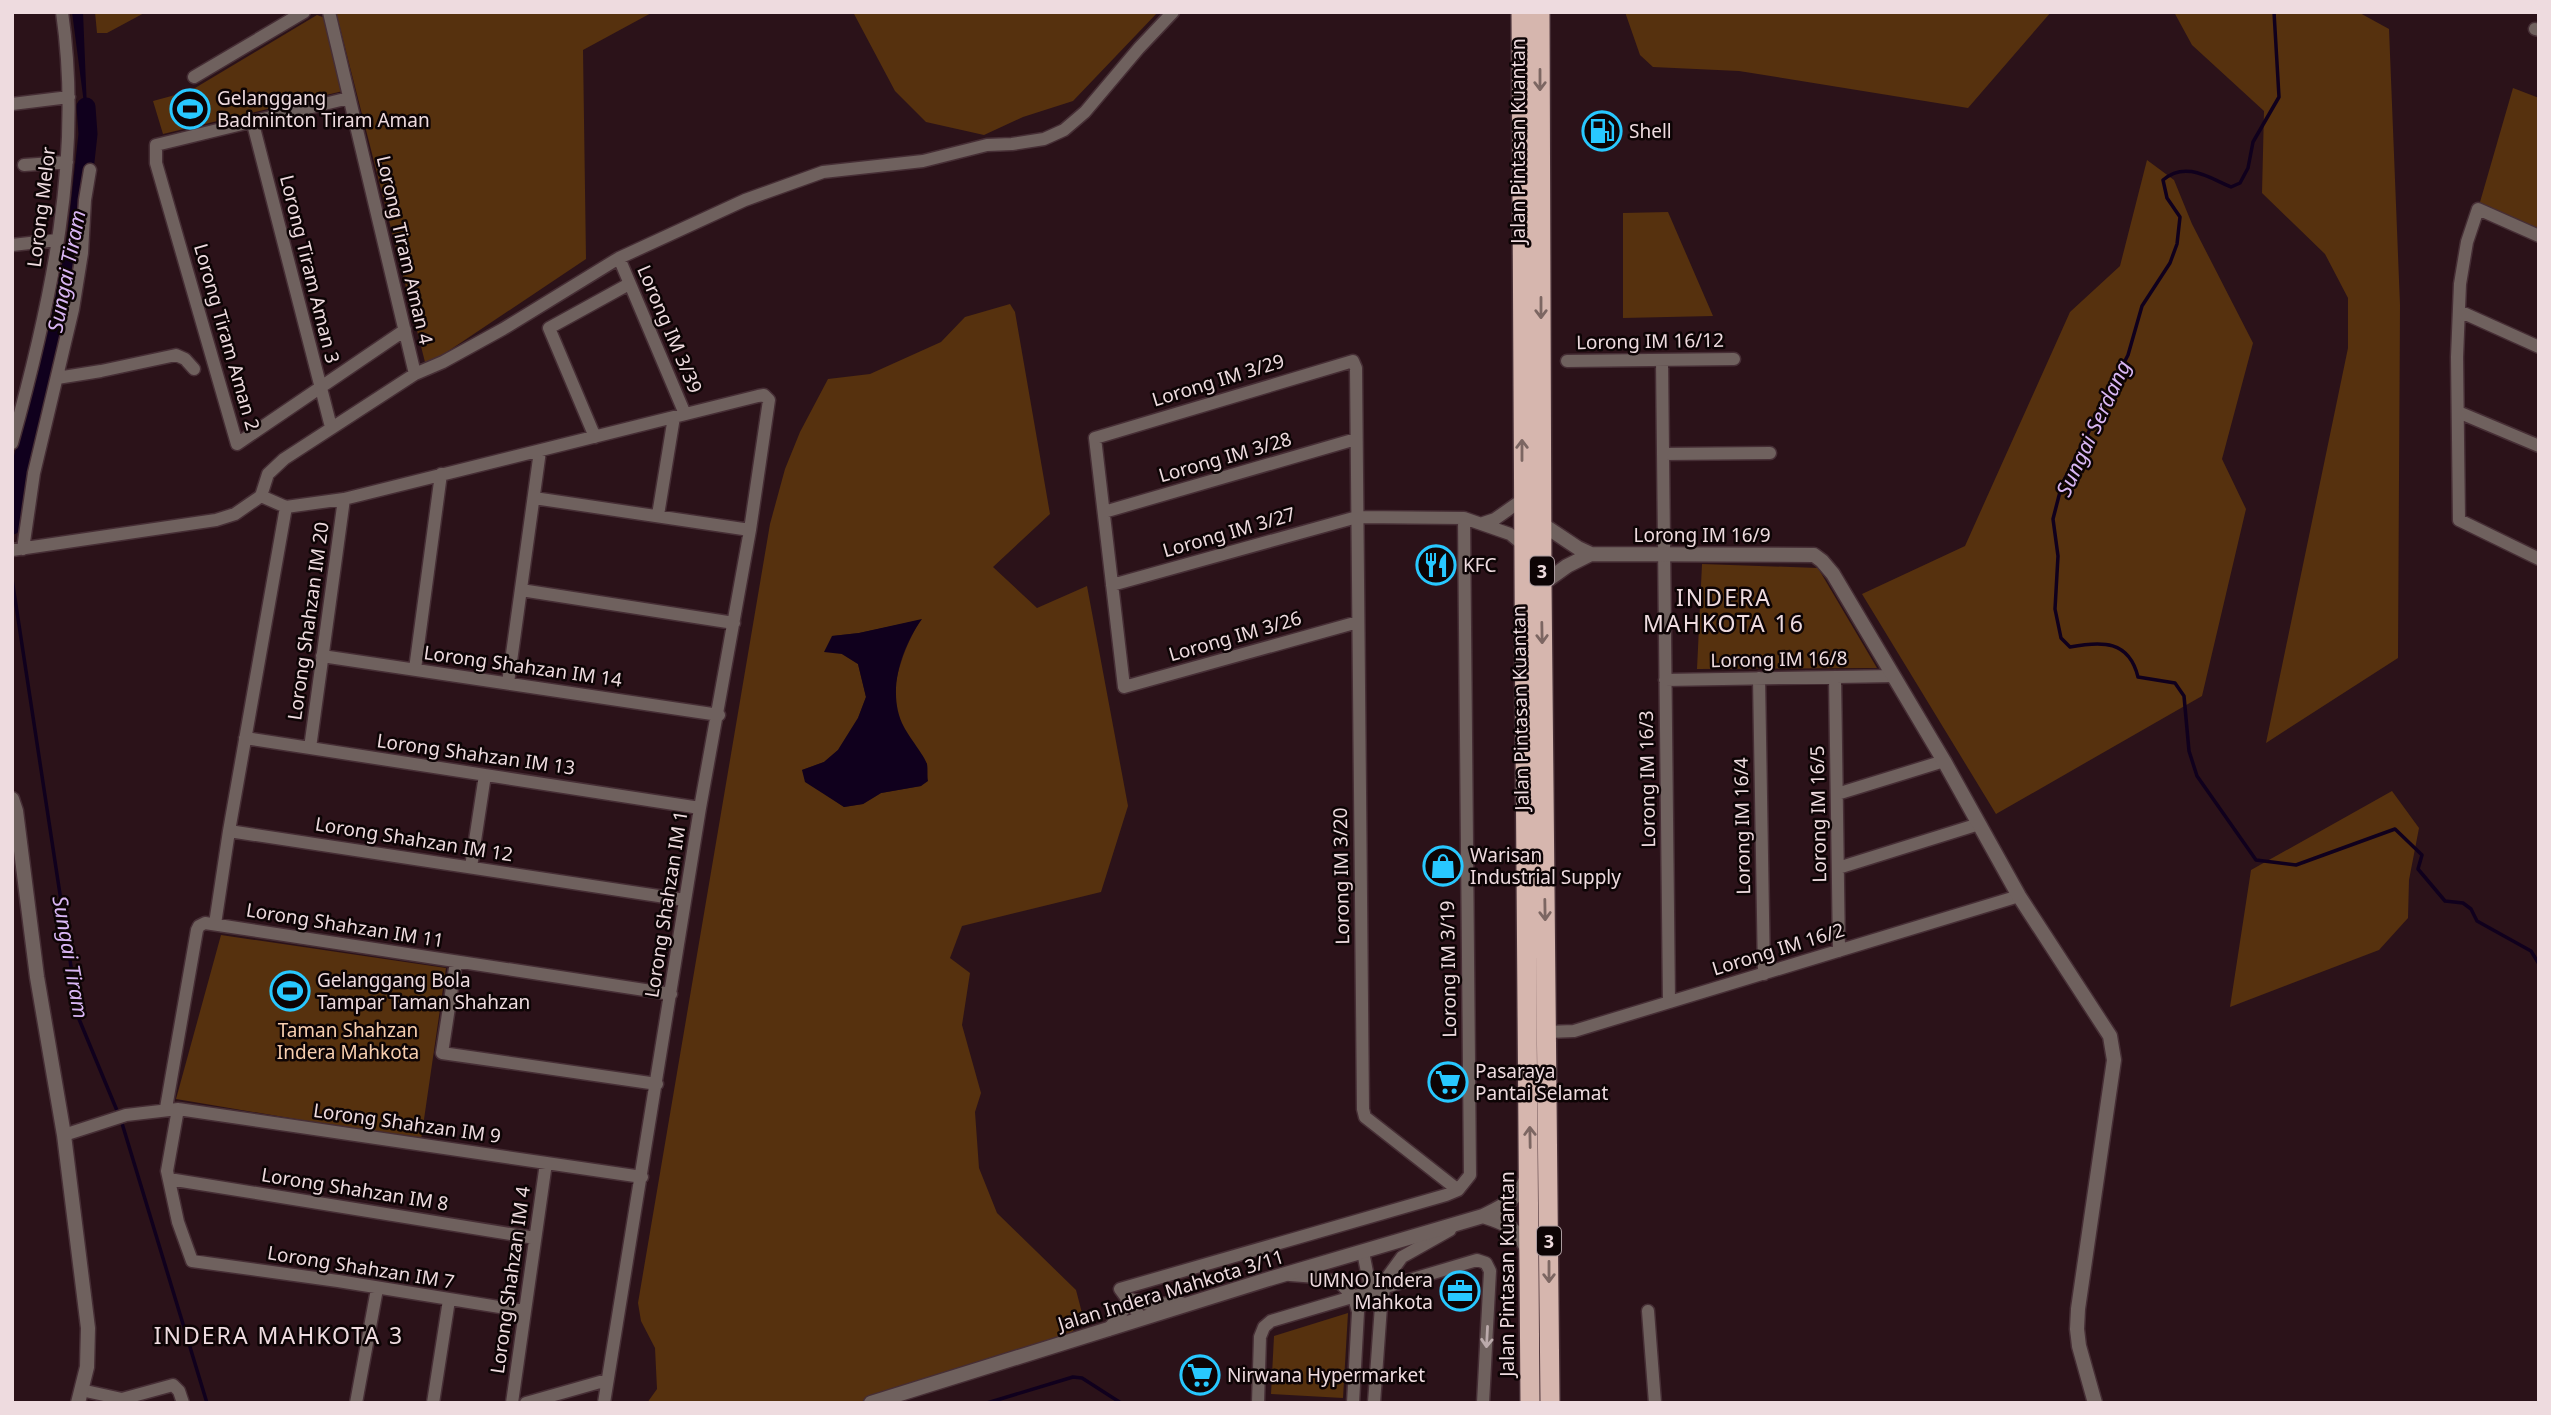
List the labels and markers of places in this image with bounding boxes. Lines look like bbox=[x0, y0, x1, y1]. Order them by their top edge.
place label: Gelanggang Badminton Tiram Aman bbox=[217, 85, 430, 133]
sports icon: Gelanggang Badminton Tiram Aman bbox=[169, 88, 211, 130]
fuel station icon: Shell bbox=[1581, 110, 1623, 152]
place label: Shell bbox=[1629, 118, 1672, 144]
restaurant icon: KFC bbox=[1415, 544, 1457, 586]
place label: KFC bbox=[1463, 552, 1497, 578]
place label: Warisan Industrial Supply bbox=[1470, 842, 1621, 890]
shop icon: Warisan Industrial Supply bbox=[1422, 845, 1464, 887]
place label: Gelanggang Bola Tampar Taman Shahzan bbox=[317, 967, 530, 1015]
sports icon: Gelanggang Bola Tampar Taman Shahzan bbox=[269, 970, 311, 1012]
place label: Pasaraya Pantai Selamat bbox=[1475, 1058, 1608, 1106]
supermarket icon: Pasaraya Pantai Selamat bbox=[1427, 1061, 1469, 1103]
place label: UMNO Indera Mahkota bbox=[1309, 1267, 1433, 1315]
office icon: UMNO Indera Mahkota bbox=[1439, 1270, 1481, 1312]
supermarket icon: Nirwana Hypermarket bbox=[1179, 1354, 1221, 1396]
place label: Nirwana Hypermarket bbox=[1227, 1362, 1425, 1388]

